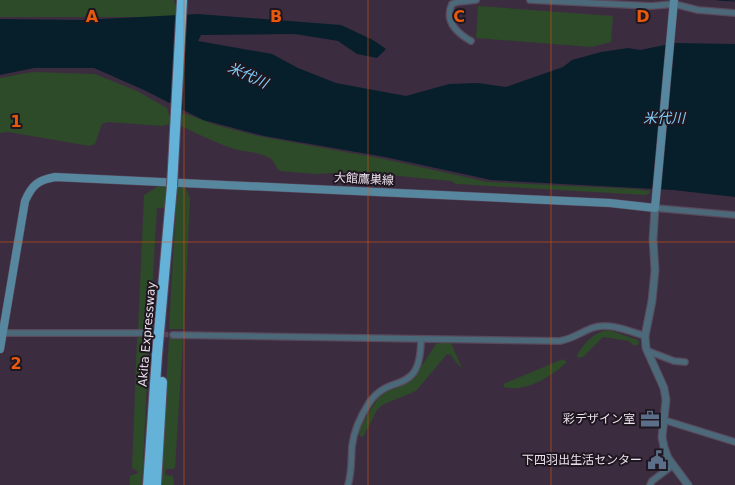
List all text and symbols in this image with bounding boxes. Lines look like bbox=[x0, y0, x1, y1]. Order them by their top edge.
text: A bbox=[86, 7, 99, 26]
text: B bbox=[270, 7, 282, 26]
text: C bbox=[453, 7, 465, 26]
text: D bbox=[636, 7, 650, 26]
water label: 米代川 bbox=[226, 59, 272, 92]
water label: 米代川 bbox=[643, 110, 687, 126]
text: 1 bbox=[10, 112, 22, 131]
street label: 大館鷹巣線 bbox=[334, 170, 394, 188]
street label: Akita Expressway bbox=[135, 281, 159, 387]
text: 2 bbox=[10, 354, 22, 373]
office icon: 彩デザイン室 bbox=[639, 408, 661, 430]
place label: 彩デザイン室 bbox=[563, 412, 635, 426]
public building icon: 下四羽出生活センター bbox=[646, 449, 668, 471]
place label: 下四羽出生活センター bbox=[522, 453, 642, 467]

